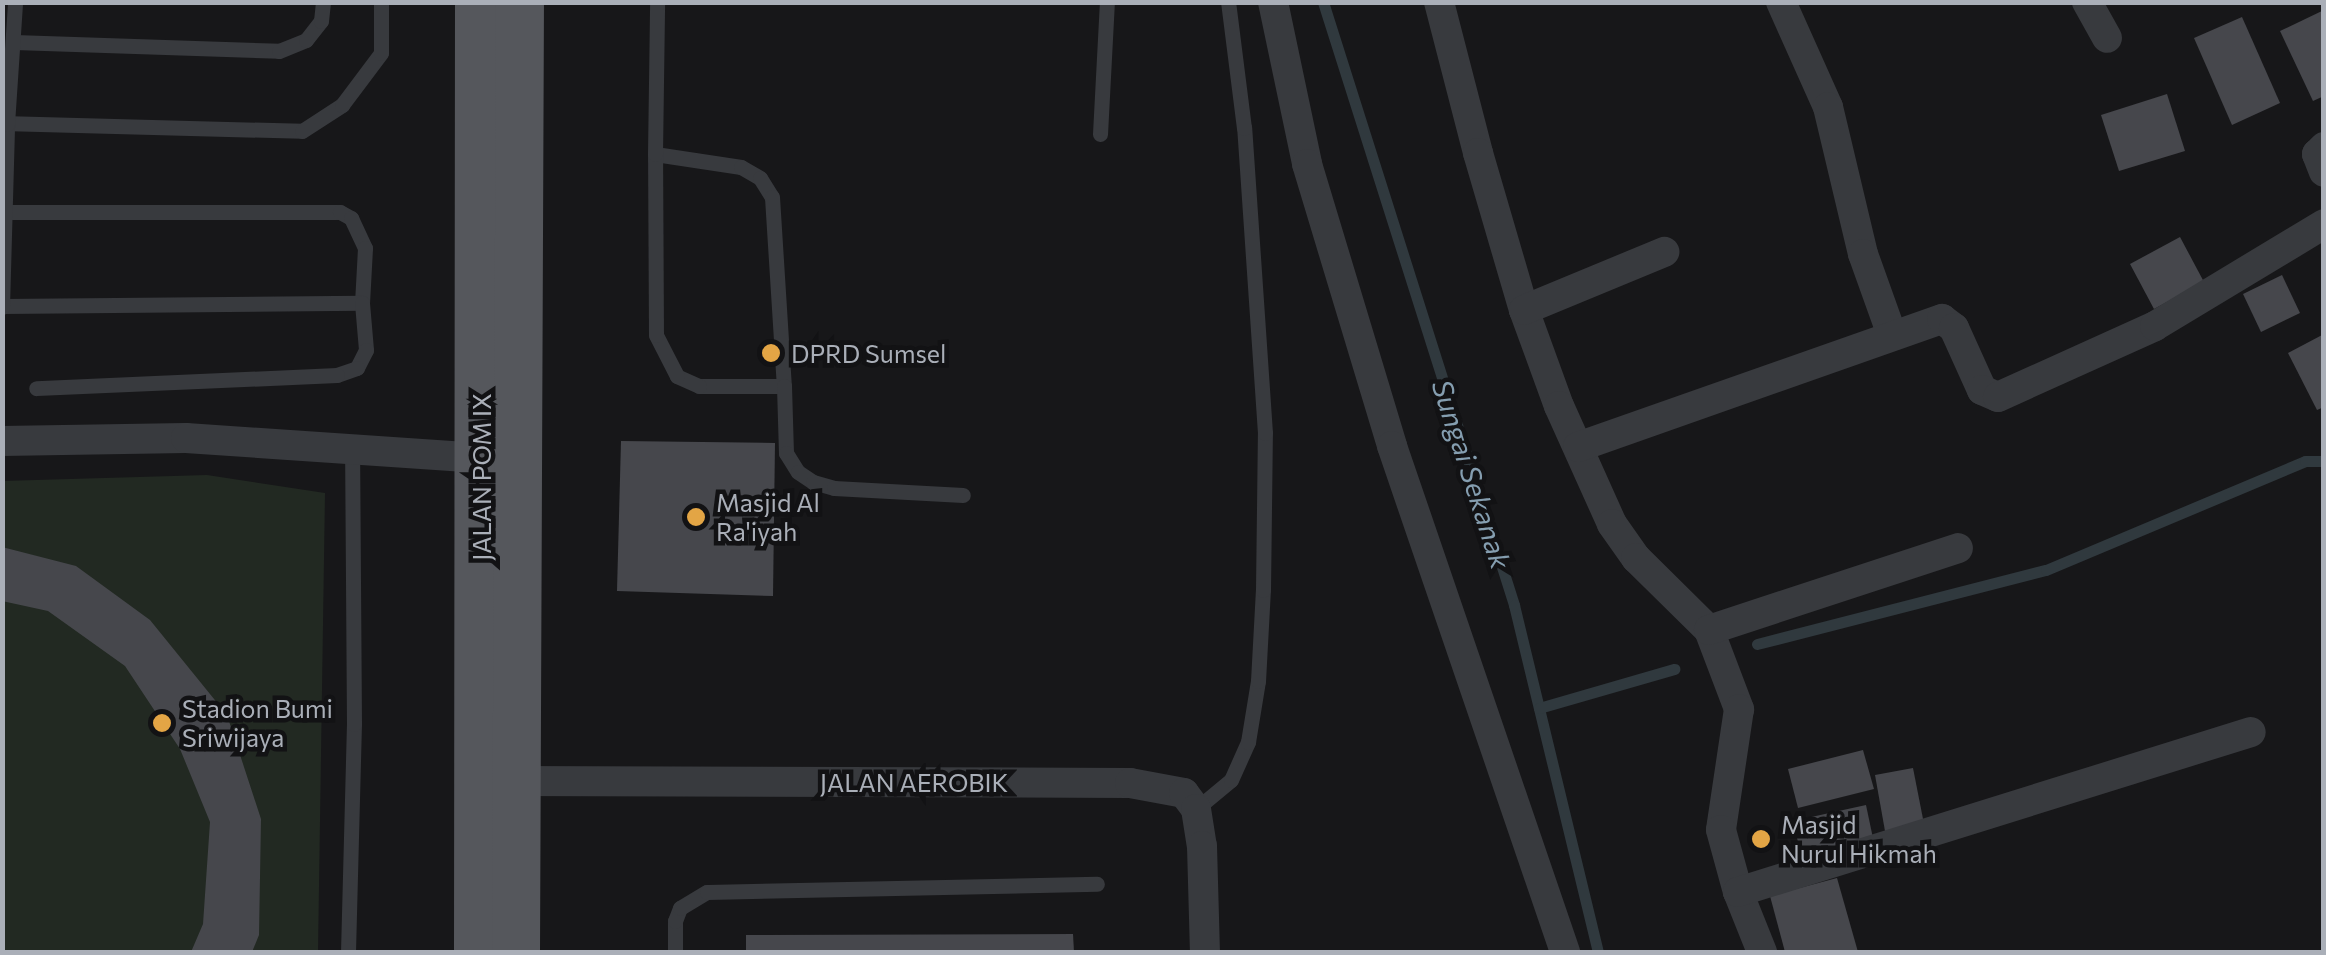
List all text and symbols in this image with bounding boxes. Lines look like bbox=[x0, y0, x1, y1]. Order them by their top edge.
place label: DPRD Sumsel bbox=[791, 338, 946, 368]
marker: DPRD Sumsel bbox=[760, 342, 782, 364]
water label: Sungai Sekanak bbox=[1426, 375, 1518, 573]
street label: JALAN POM IX bbox=[466, 393, 496, 561]
place label: Masjid Al Ra'iyah bbox=[716, 488, 820, 547]
marker: Masjid Al Ra'iyah bbox=[685, 506, 707, 528]
place label: Stadion Bumi Sriwijaya bbox=[182, 694, 333, 753]
marker: Stadion Bumi Sriwijaya bbox=[151, 712, 173, 734]
street label: JALAN AEROBIK bbox=[820, 767, 1008, 797]
place label: Masjid Nurul Hikmah bbox=[1781, 810, 1937, 869]
marker: Masjid Nurul Hikmah bbox=[1750, 828, 1772, 850]

